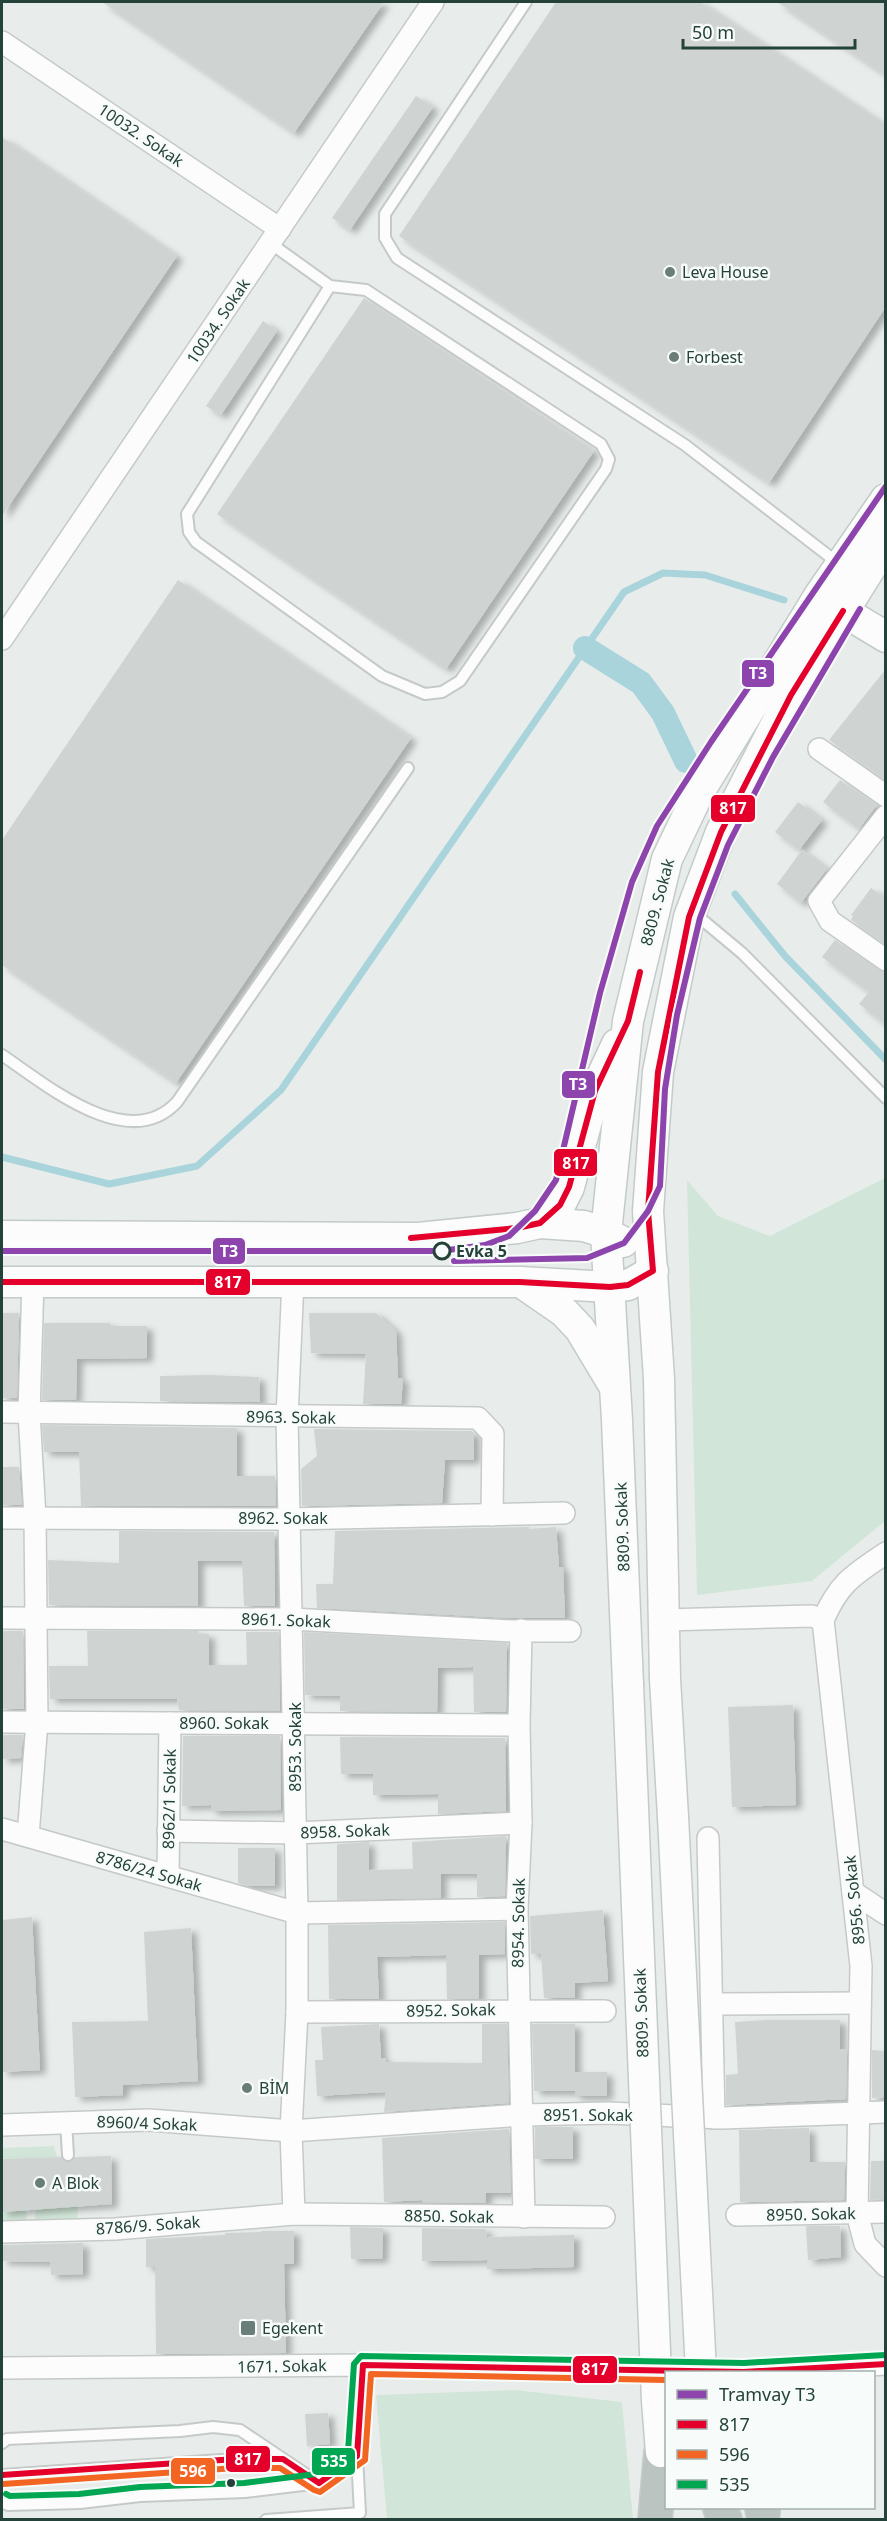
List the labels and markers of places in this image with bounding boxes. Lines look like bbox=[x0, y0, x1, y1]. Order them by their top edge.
place label: Leva House bbox=[682, 261, 768, 283]
marker: Leva House bbox=[663, 265, 677, 279]
place label: Forbest bbox=[686, 346, 743, 368]
marker: Forbest bbox=[667, 350, 681, 364]
place label: Evka 5 bbox=[456, 1240, 507, 1262]
marker: Evka 5 bbox=[433, 1242, 451, 1260]
place label: BİM bbox=[259, 2077, 289, 2099]
marker: BİM bbox=[240, 2081, 254, 2095]
place label: A Blok bbox=[52, 2172, 100, 2194]
marker: A Blok bbox=[33, 2176, 47, 2190]
place label: Egekent bbox=[262, 2317, 323, 2339]
marker: Egekent bbox=[239, 2319, 257, 2337]
unlabelled marker bbox=[225, 2477, 237, 2489]

